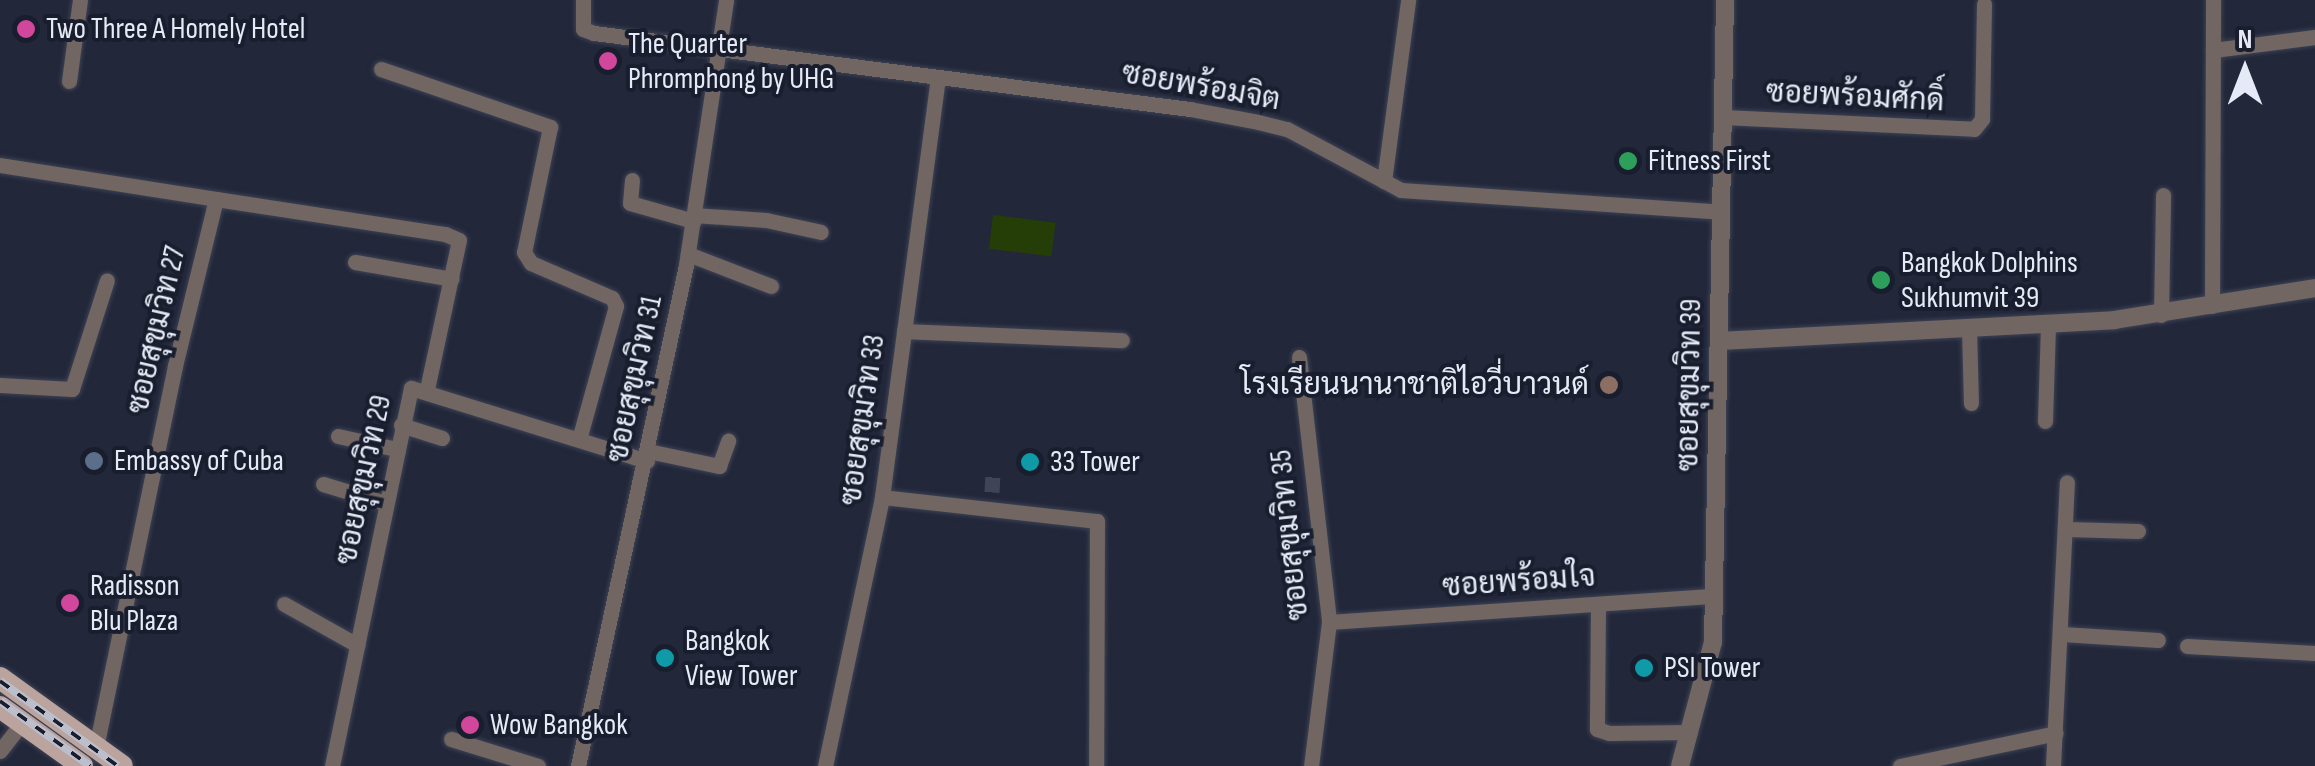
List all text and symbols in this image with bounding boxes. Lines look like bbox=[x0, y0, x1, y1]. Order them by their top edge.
place label: Two Three A Homely Hotel bbox=[46, 11, 305, 47]
marker: Two Three A Homely Hotel bbox=[15, 18, 37, 40]
north arrow bbox=[2195, 20, 2295, 120]
text: N bbox=[2238, 23, 2252, 56]
place label: The Quarter Phromphong by UHG bbox=[628, 26, 834, 96]
marker: The Quarter Phromphong by UHG bbox=[597, 50, 619, 72]
street label: ซอยพร้อมจิต bbox=[1119, 55, 1283, 119]
street label: ซอยพร้อมศักดิ์ bbox=[1765, 74, 1945, 120]
place label: Fitness First bbox=[1648, 143, 1771, 179]
marker: Fitness First bbox=[1617, 150, 1639, 172]
street label: ซอยสุขุมวิท 27 bbox=[120, 243, 194, 417]
place label: Bangkok Dolphins Sukhumvit 39 bbox=[1901, 245, 2078, 316]
marker: Bangkok Dolphins Sukhumvit 39 bbox=[1870, 269, 1892, 291]
street label: ซอยสุขุมวิท 31 bbox=[600, 292, 670, 466]
street label: ซอยสุขุมวิท 39 bbox=[1670, 298, 1710, 472]
street label: ซอยสุขุมวิท 33 bbox=[833, 332, 893, 508]
place label: โรงเรียนนานาชาติไอวี่บาวนด์ bbox=[1240, 367, 1589, 403]
marker: โรงเรียนนานาชาติไอวี่บาวนด์ bbox=[1598, 374, 1620, 396]
street label: ซอยสุขุมวิท 29 bbox=[328, 392, 400, 568]
place label: Embassy of Cuba bbox=[114, 443, 284, 479]
place label: 33 Tower bbox=[1050, 444, 1140, 480]
street label: ซอยสุขุมวิท 35 bbox=[1263, 448, 1317, 622]
marker: Embassy of Cuba bbox=[83, 450, 105, 472]
marker: 33 Tower bbox=[1019, 451, 1041, 473]
street label: ซอยพร้อมใจ bbox=[1441, 559, 1597, 605]
place label: Radisson Blu Plaza bbox=[90, 568, 180, 638]
marker: Radisson Blu Plaza bbox=[59, 592, 81, 614]
place label: Bangkok View Tower bbox=[685, 623, 798, 694]
marker: Bangkok View Tower bbox=[654, 647, 676, 669]
place label: PSI Tower bbox=[1664, 650, 1760, 686]
marker: PSI Tower bbox=[1633, 657, 1655, 679]
place label: Wow Bangkok bbox=[490, 707, 628, 743]
marker: Wow Bangkok bbox=[459, 714, 481, 736]

